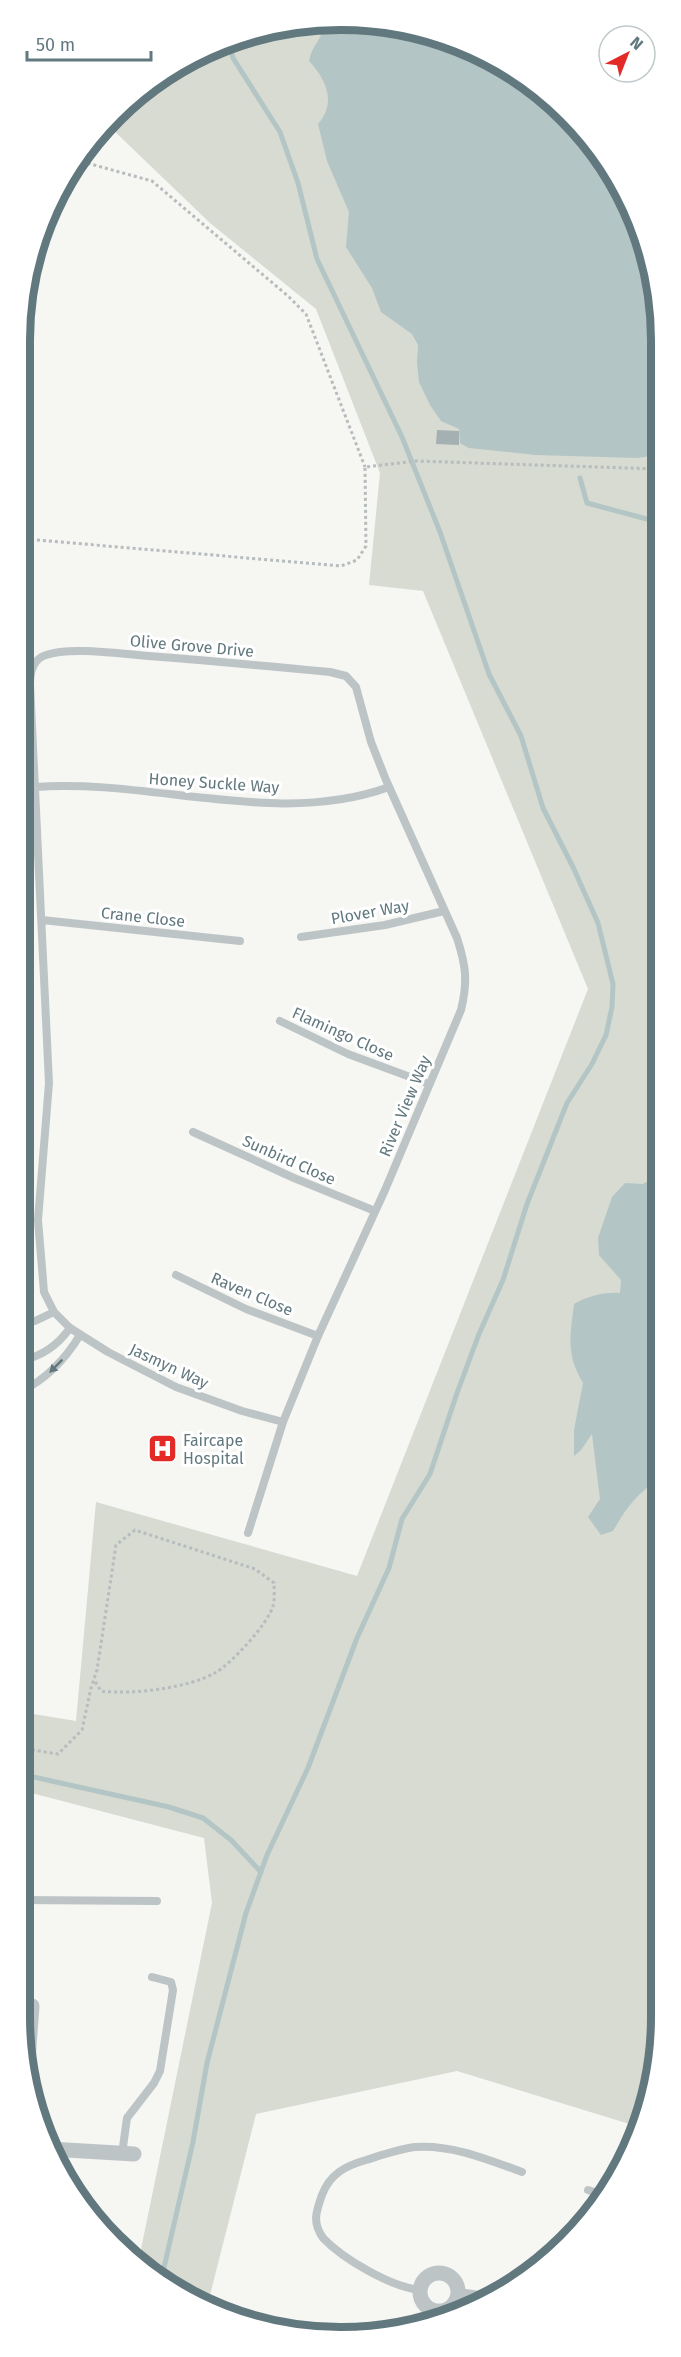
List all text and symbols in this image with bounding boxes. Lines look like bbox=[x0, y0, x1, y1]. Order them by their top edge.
scale bar bbox=[27, 24, 152, 62]
north arrow bbox=[597, 24, 657, 84]
text: N bbox=[626, 33, 647, 54]
text: 50 m bbox=[36, 34, 75, 56]
street label: Olive Grove Drive bbox=[129, 631, 255, 661]
street label: Honey Suckle Way bbox=[148, 769, 280, 797]
street label: Plover Way bbox=[329, 896, 411, 928]
street label: Crane Close bbox=[100, 903, 186, 931]
street label: Flamingo Close bbox=[289, 1003, 397, 1065]
street label: River View Way bbox=[375, 1052, 435, 1159]
street label: Sunbird Close bbox=[240, 1131, 338, 1189]
street label: Raven Close bbox=[208, 1268, 296, 1320]
street label: Jasmyn Way bbox=[126, 1339, 212, 1393]
one-way arrow bbox=[48, 1359, 63, 1373]
place label: Faircape Hospital bbox=[183, 1431, 244, 1468]
hospital icon: Faircape Hospital bbox=[146, 1433, 178, 1465]

